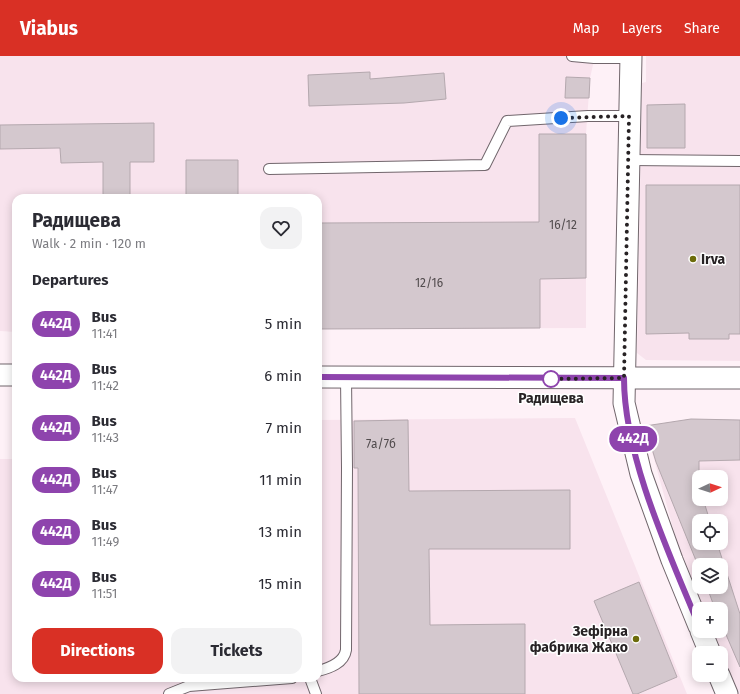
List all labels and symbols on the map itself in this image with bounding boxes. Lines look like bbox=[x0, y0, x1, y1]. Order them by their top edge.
your location bbox=[551, 108, 571, 128]
house number: 16/12 bbox=[549, 218, 577, 232]
place label: Irva bbox=[701, 251, 726, 268]
marker: Irva bbox=[688, 254, 698, 264]
house number: 12/16 bbox=[415, 276, 443, 290]
marker: Радищева bbox=[542, 370, 560, 388]
place label: Радищева bbox=[518, 390, 584, 407]
line badge: 442Д bbox=[605, 426, 661, 452]
house number: 7а/7б bbox=[366, 437, 396, 451]
north arrow bbox=[692, 470, 728, 506]
place label: Зефірна фабрика Жако bbox=[530, 623, 628, 656]
marker: Зефірна фабрика Жако bbox=[631, 634, 641, 644]

